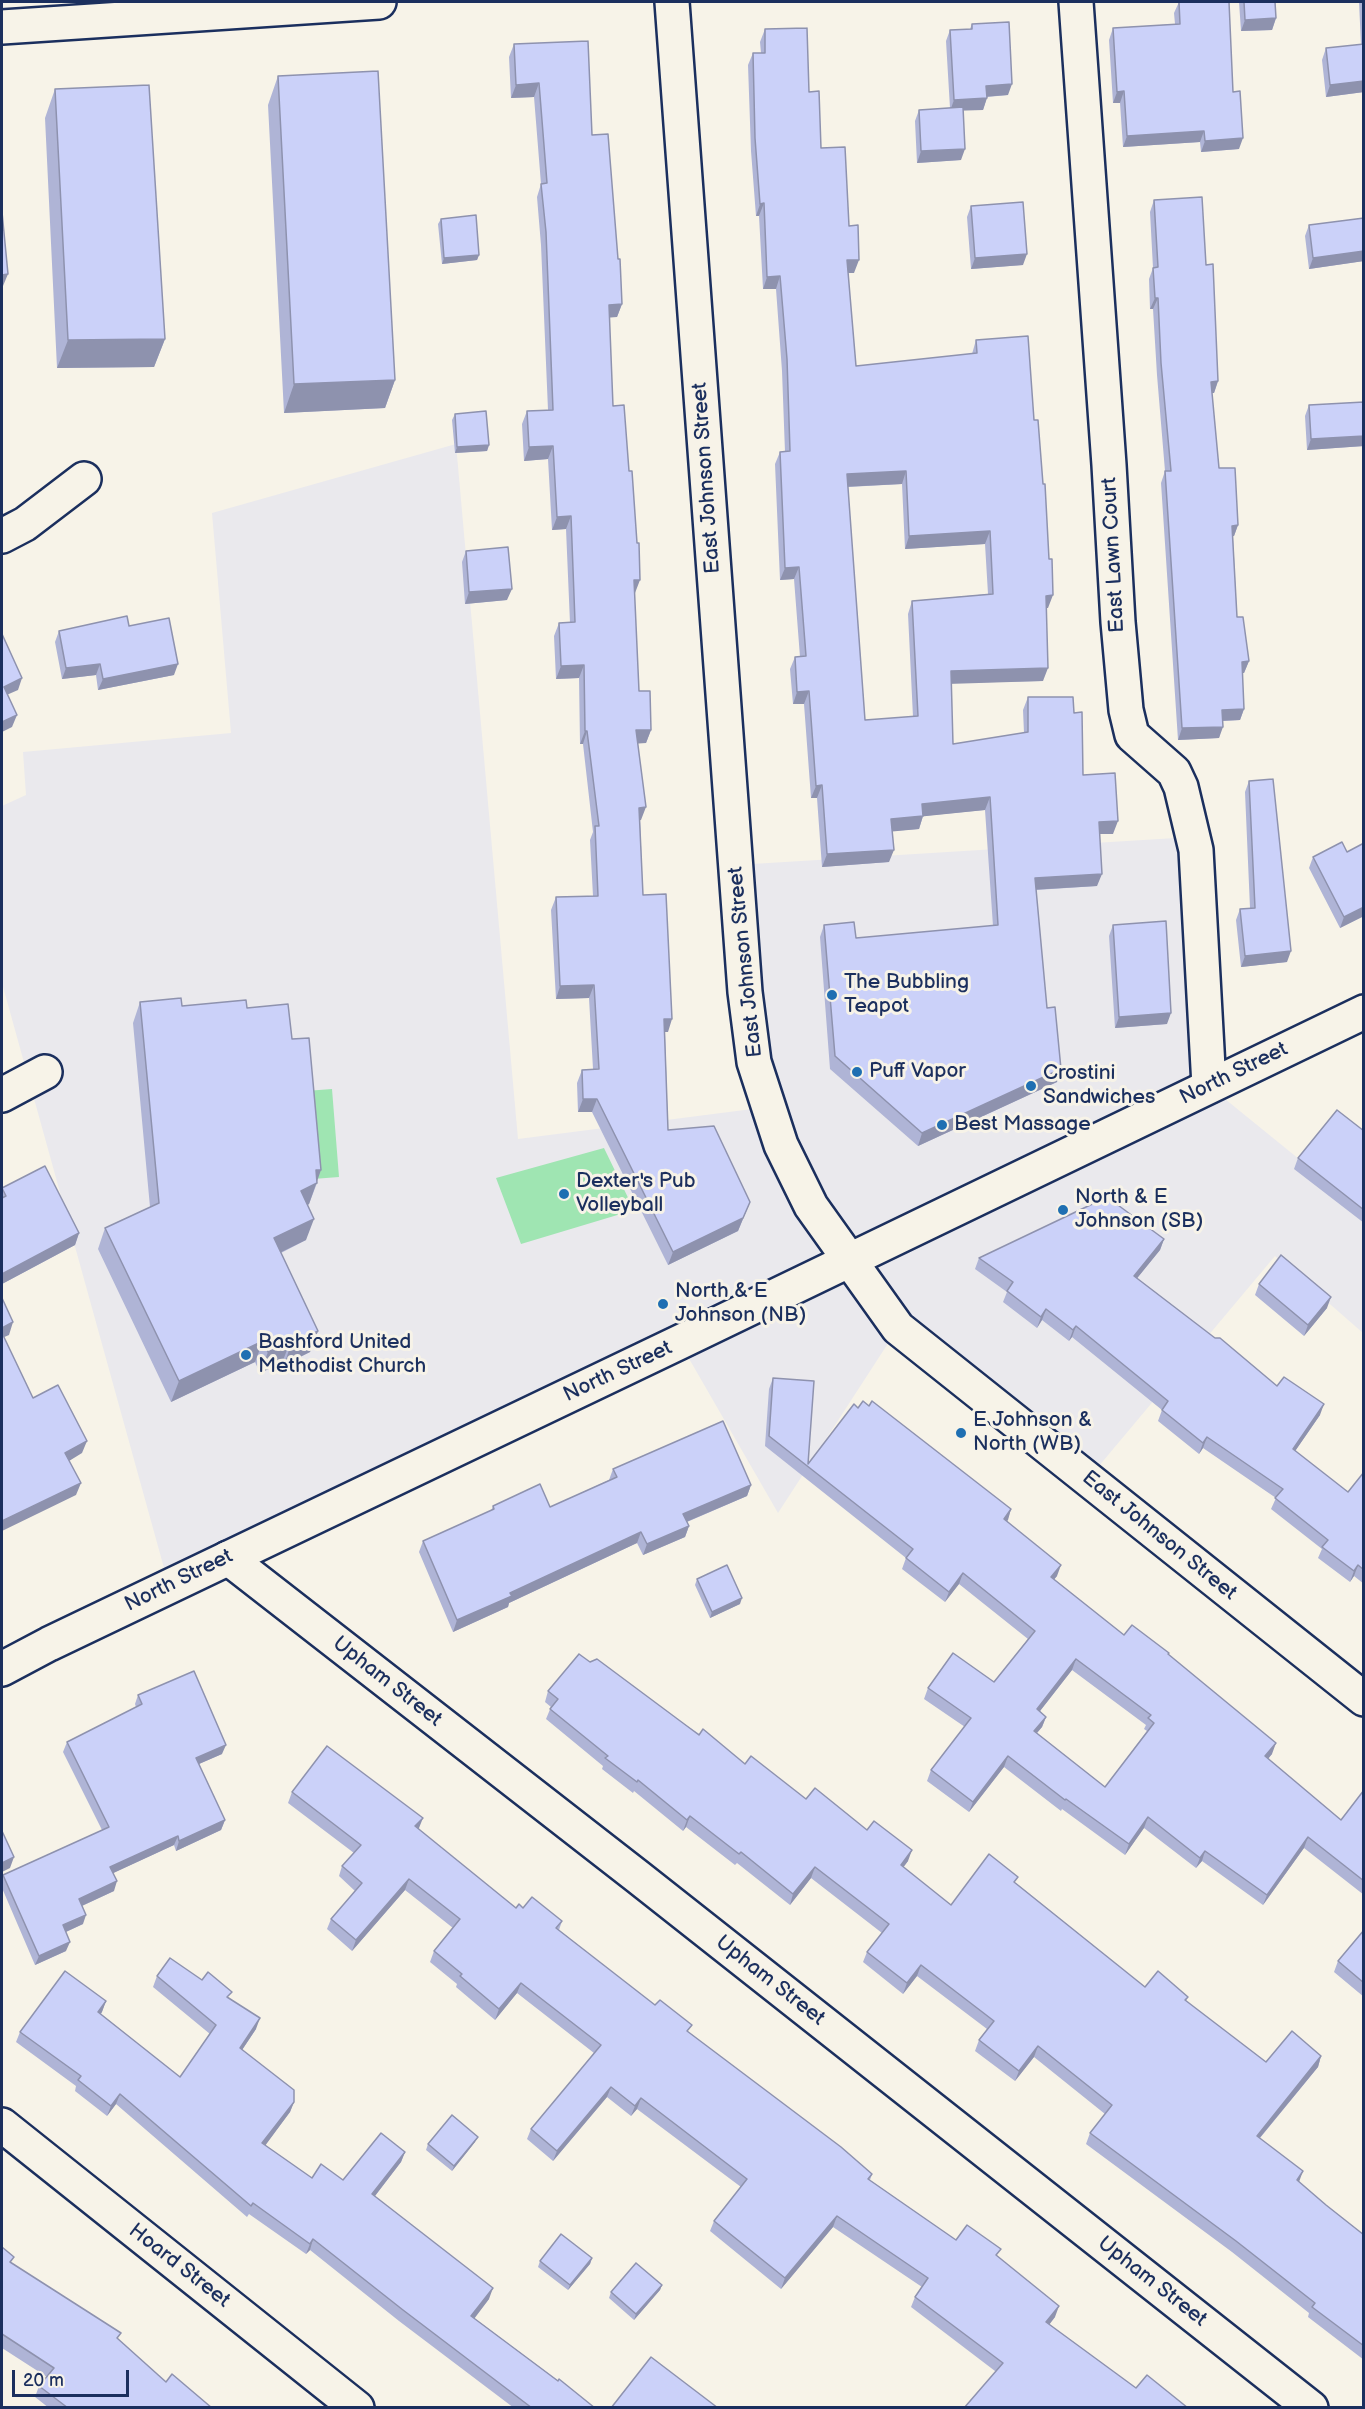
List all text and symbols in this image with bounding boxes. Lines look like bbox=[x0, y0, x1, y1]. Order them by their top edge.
street label: East Johnson Street bbox=[688, 382, 726, 574]
street label: East Lawn Court bbox=[1097, 477, 1131, 633]
street label: East Johnson Street bbox=[723, 865, 769, 1059]
place label: The Bubbling Teapot bbox=[844, 970, 969, 1020]
marker: The Bubbling Teapot bbox=[825, 988, 839, 1002]
street label: North Street bbox=[1176, 1037, 1292, 1111]
place label: Puff Vapor bbox=[869, 1059, 966, 1085]
place label: Crostini Sandwiches bbox=[1043, 1061, 1155, 1111]
marker: Puff Vapor bbox=[850, 1065, 864, 1079]
marker: Crostini Sandwiches bbox=[1024, 1079, 1038, 1093]
place label: Best Massage bbox=[954, 1112, 1091, 1138]
marker: Best Massage bbox=[935, 1118, 949, 1132]
place label: Dexter's Pub Volleyball bbox=[576, 1169, 696, 1219]
place label: North & E Johnson (SB) bbox=[1075, 1185, 1203, 1235]
marker: Dexter's Pub Volleyball bbox=[557, 1187, 571, 1201]
marker: North & E Johnson (SB) bbox=[1056, 1203, 1070, 1217]
place label: North & E Johnson (NB) bbox=[675, 1279, 806, 1329]
marker: North & E Johnson (NB) bbox=[656, 1297, 670, 1311]
place label: Bashford United Methodist Church bbox=[258, 1330, 426, 1380]
street label: North Street bbox=[560, 1336, 676, 1408]
marker: Bashford United Methodist Church bbox=[239, 1348, 253, 1362]
place label: E Johnson & North (WB) bbox=[973, 1408, 1092, 1458]
marker: E Johnson & North (WB) bbox=[954, 1426, 968, 1440]
street label: East Johnson Street bbox=[1077, 1466, 1241, 1606]
street label: North Street bbox=[121, 1544, 237, 1618]
street label: Upham Street bbox=[327, 1632, 447, 1732]
street label: Upham Street bbox=[710, 1931, 830, 2031]
street label: Hoard Street bbox=[123, 2219, 235, 2313]
street label: Upham Street bbox=[1092, 2232, 1212, 2332]
scale bar bbox=[15, 2358, 132, 2396]
text: 20 m bbox=[23, 2370, 64, 2391]

